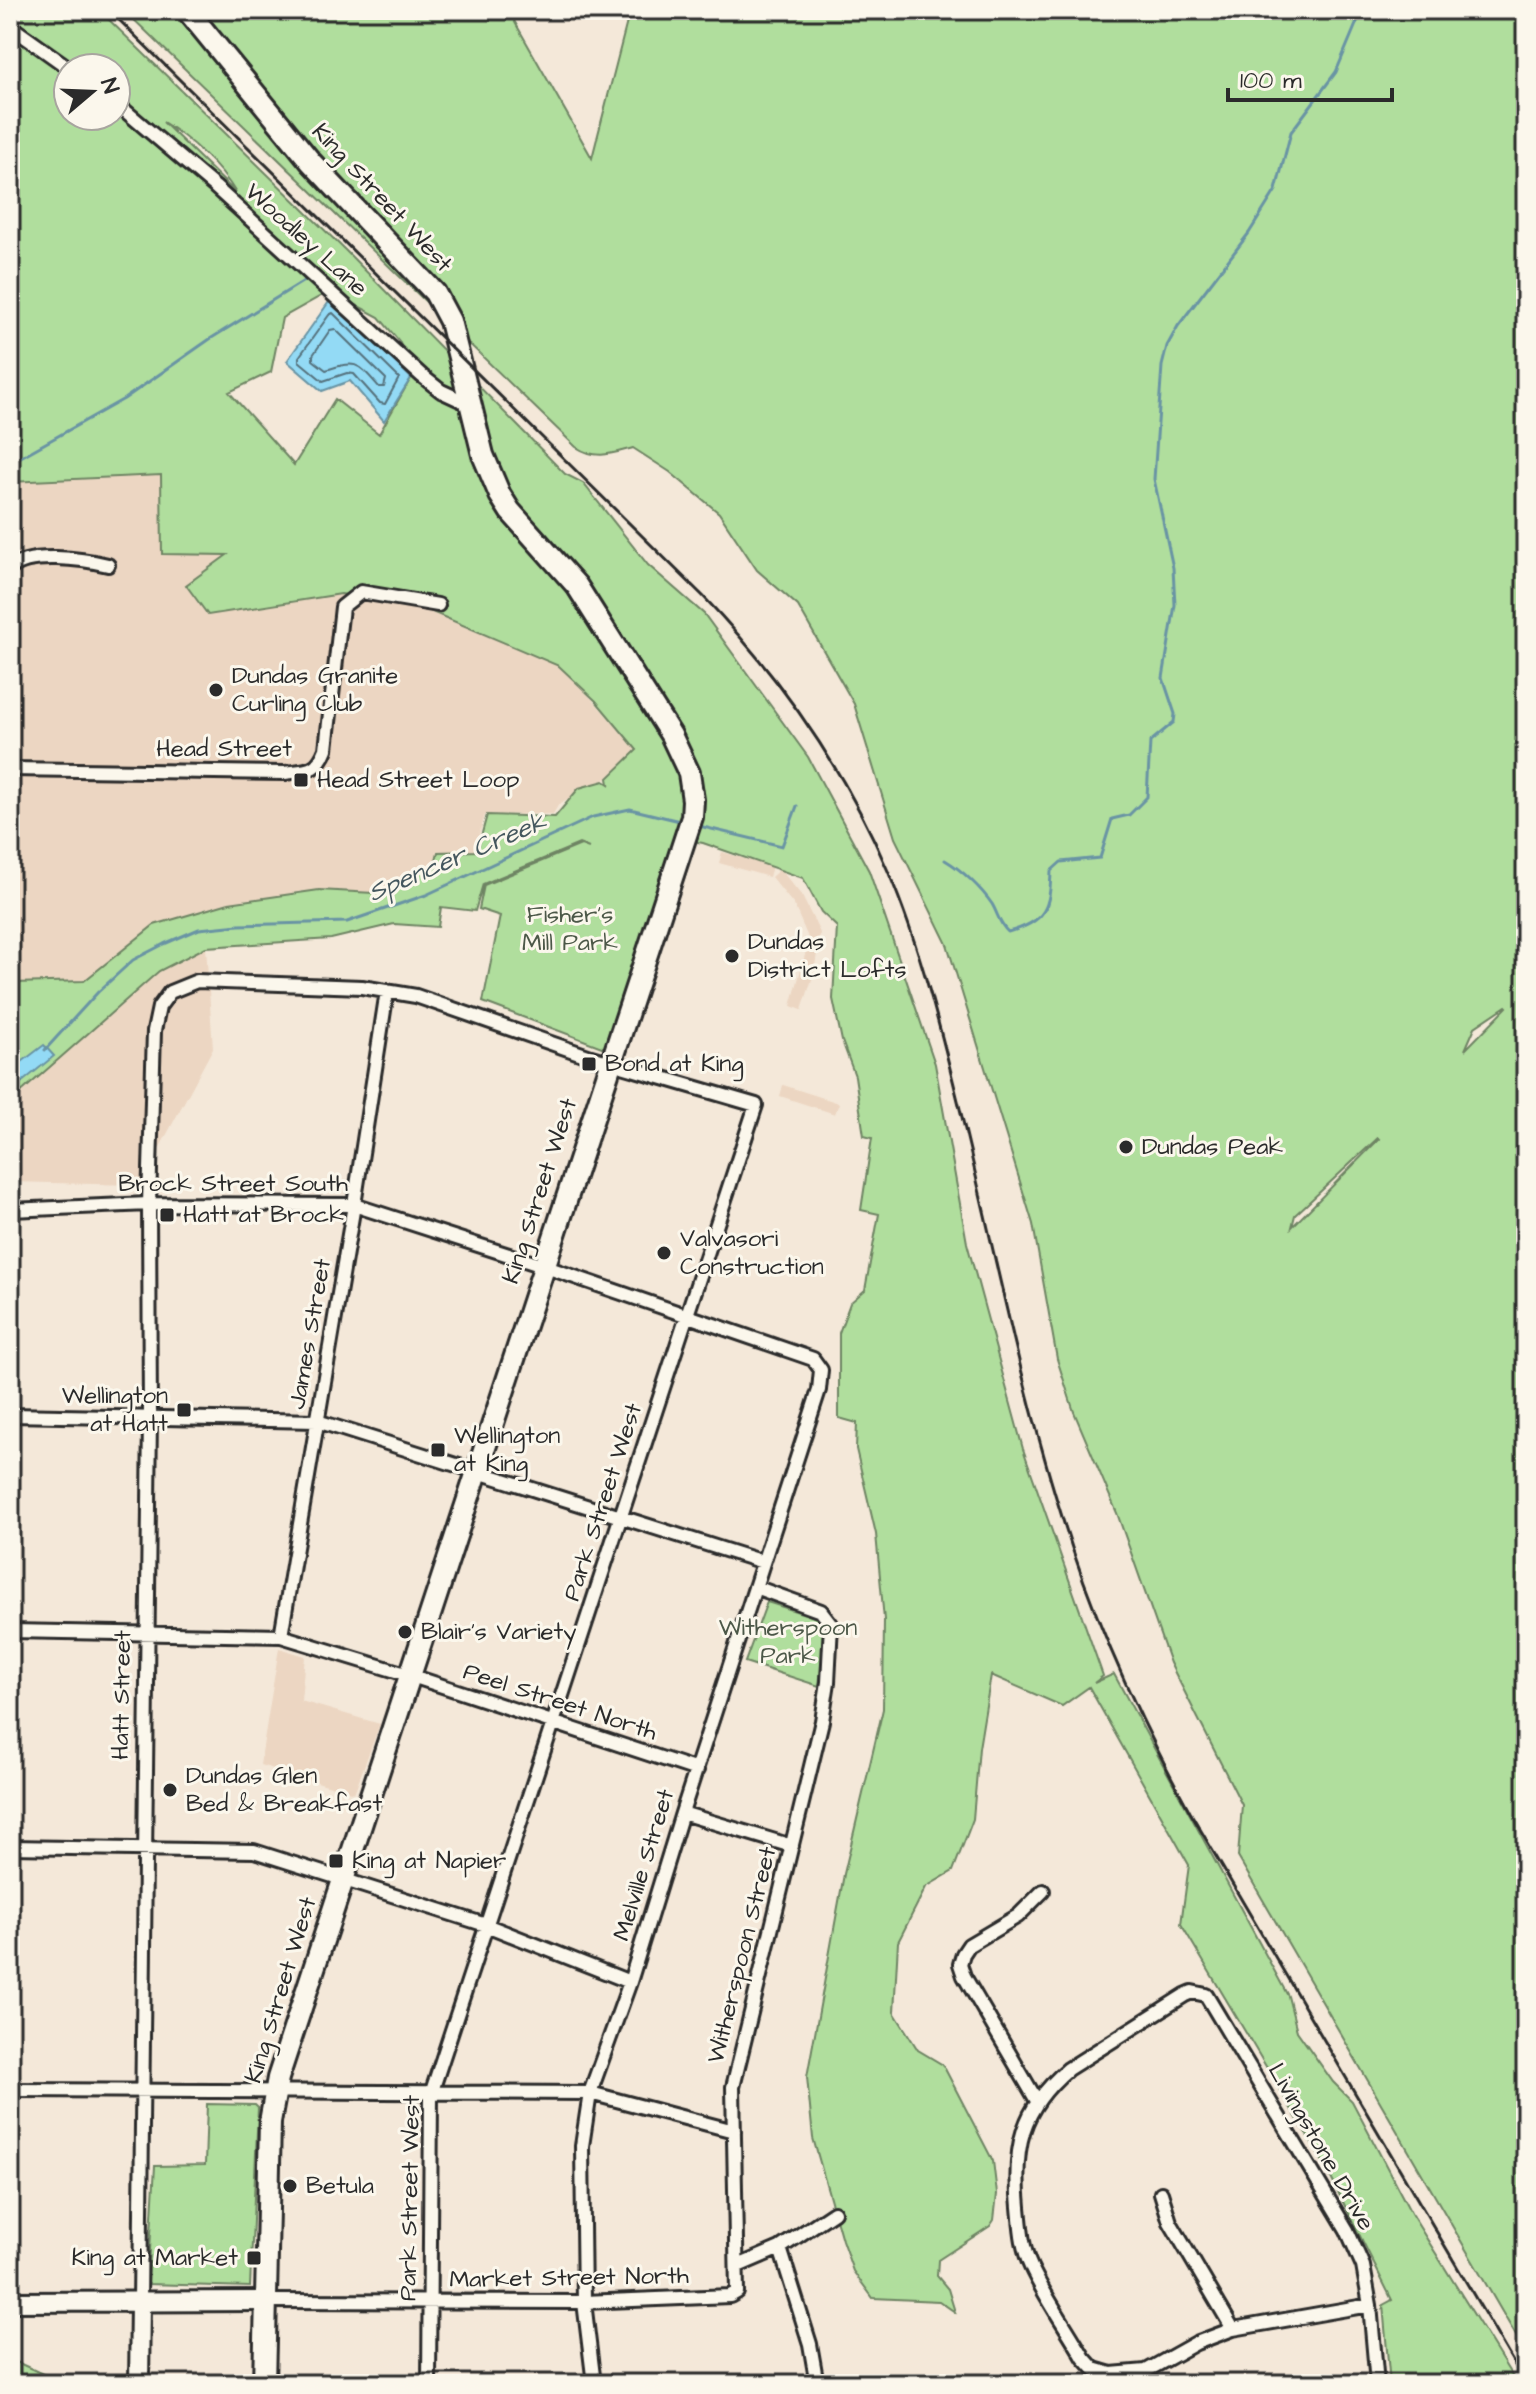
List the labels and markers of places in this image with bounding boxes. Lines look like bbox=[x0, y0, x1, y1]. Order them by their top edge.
place label: Dundas Granite Curling Club bbox=[232, 659, 398, 722]
marker: Dundas Granite Curling Club bbox=[207, 681, 225, 699]
place label: Head Street Loop bbox=[317, 763, 519, 797]
marker: Head Street Loop bbox=[292, 771, 310, 789]
place label: Dundas District Lofts bbox=[748, 925, 906, 987]
marker: Dundas District Lofts bbox=[723, 947, 741, 965]
place label: Bond at King bbox=[605, 1047, 744, 1082]
marker: Bond at King bbox=[580, 1055, 598, 1073]
place label: Dundas Peak bbox=[1142, 1130, 1283, 1164]
marker: Dundas Peak bbox=[1117, 1138, 1135, 1156]
place label: Hatt at Brock bbox=[183, 1198, 344, 1232]
marker: Hatt at Brock bbox=[158, 1206, 176, 1224]
place label: Valvasori Construction bbox=[680, 1222, 824, 1284]
marker: Valvasori Construction bbox=[655, 1244, 673, 1262]
place label: Wellington at Hatt bbox=[62, 1379, 168, 1441]
marker: Wellington at Hatt bbox=[175, 1401, 193, 1419]
place label: Wellington at King bbox=[454, 1419, 560, 1482]
marker: Wellington at King bbox=[429, 1441, 447, 1459]
place label: Blair's Variety bbox=[421, 1615, 576, 1650]
marker: Blair's Variety bbox=[396, 1623, 414, 1641]
place label: Dundas Glen Bed & Breakfast bbox=[186, 1759, 382, 1821]
marker: Dundas Glen Bed & Breakfast bbox=[161, 1781, 179, 1799]
place label: King at Napier bbox=[352, 1844, 506, 1879]
marker: King at Napier bbox=[327, 1852, 345, 1870]
place label: Betula bbox=[306, 2169, 374, 2203]
marker: Betula bbox=[281, 2177, 299, 2195]
place label: King at Market bbox=[72, 2241, 238, 2276]
marker: King at Market bbox=[245, 2249, 263, 2267]

